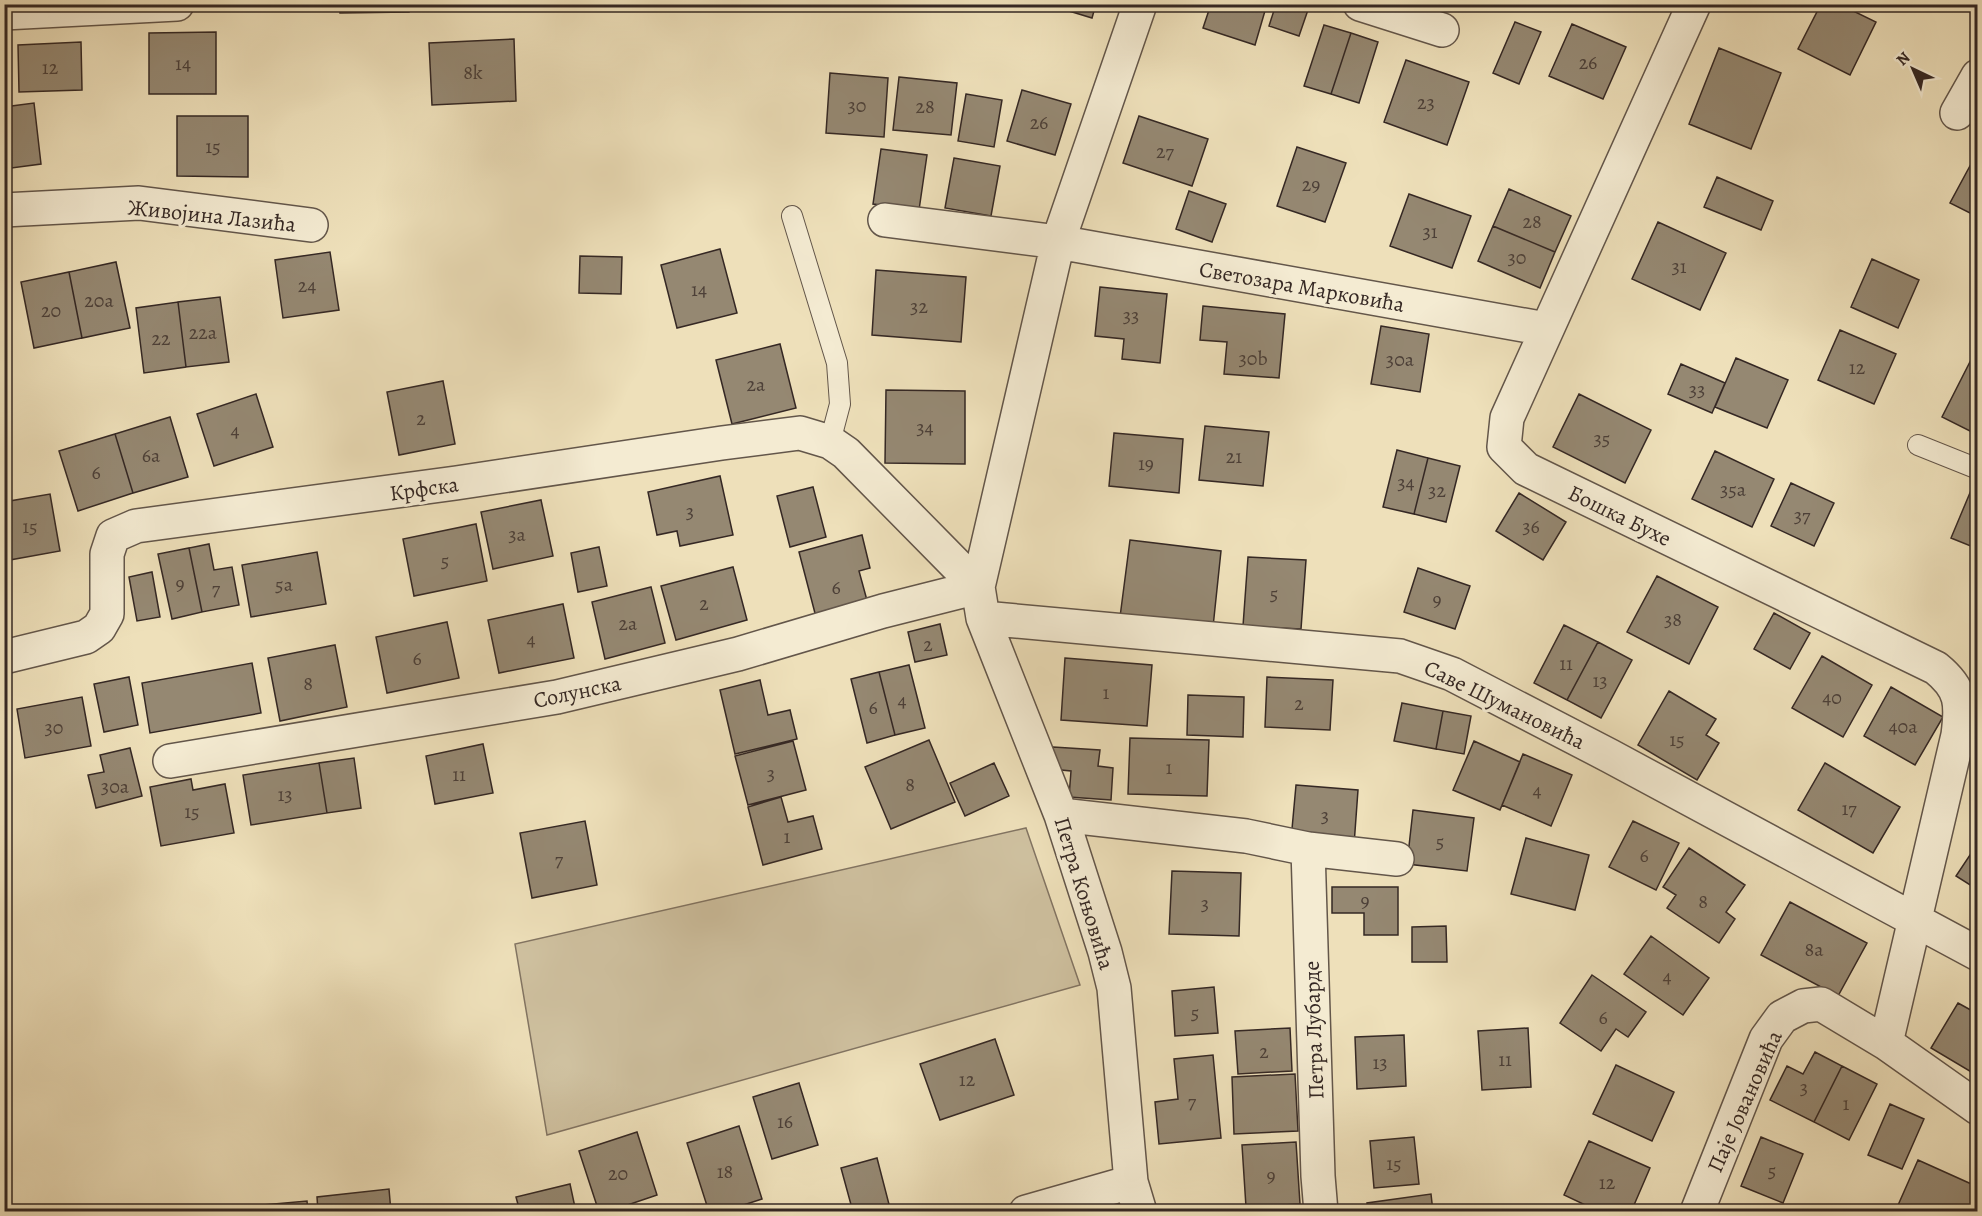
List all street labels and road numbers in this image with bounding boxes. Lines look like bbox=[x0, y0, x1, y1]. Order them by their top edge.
street label: Живојина Лазића bbox=[127, 192, 298, 240]
street label: Светозара Марковића bbox=[1197, 254, 1408, 320]
street label: Крфска bbox=[388, 469, 461, 509]
street label: Бошка Бухе bbox=[1563, 478, 1676, 554]
street label: Саве Шумановића bbox=[1419, 653, 1591, 757]
street label: Солунска bbox=[531, 668, 625, 716]
street label: Петра Коњовића bbox=[1047, 813, 1122, 974]
street label: Петра Лубарде bbox=[1297, 960, 1331, 1100]
street label: Паје Јовановића bbox=[1700, 1025, 1790, 1177]

